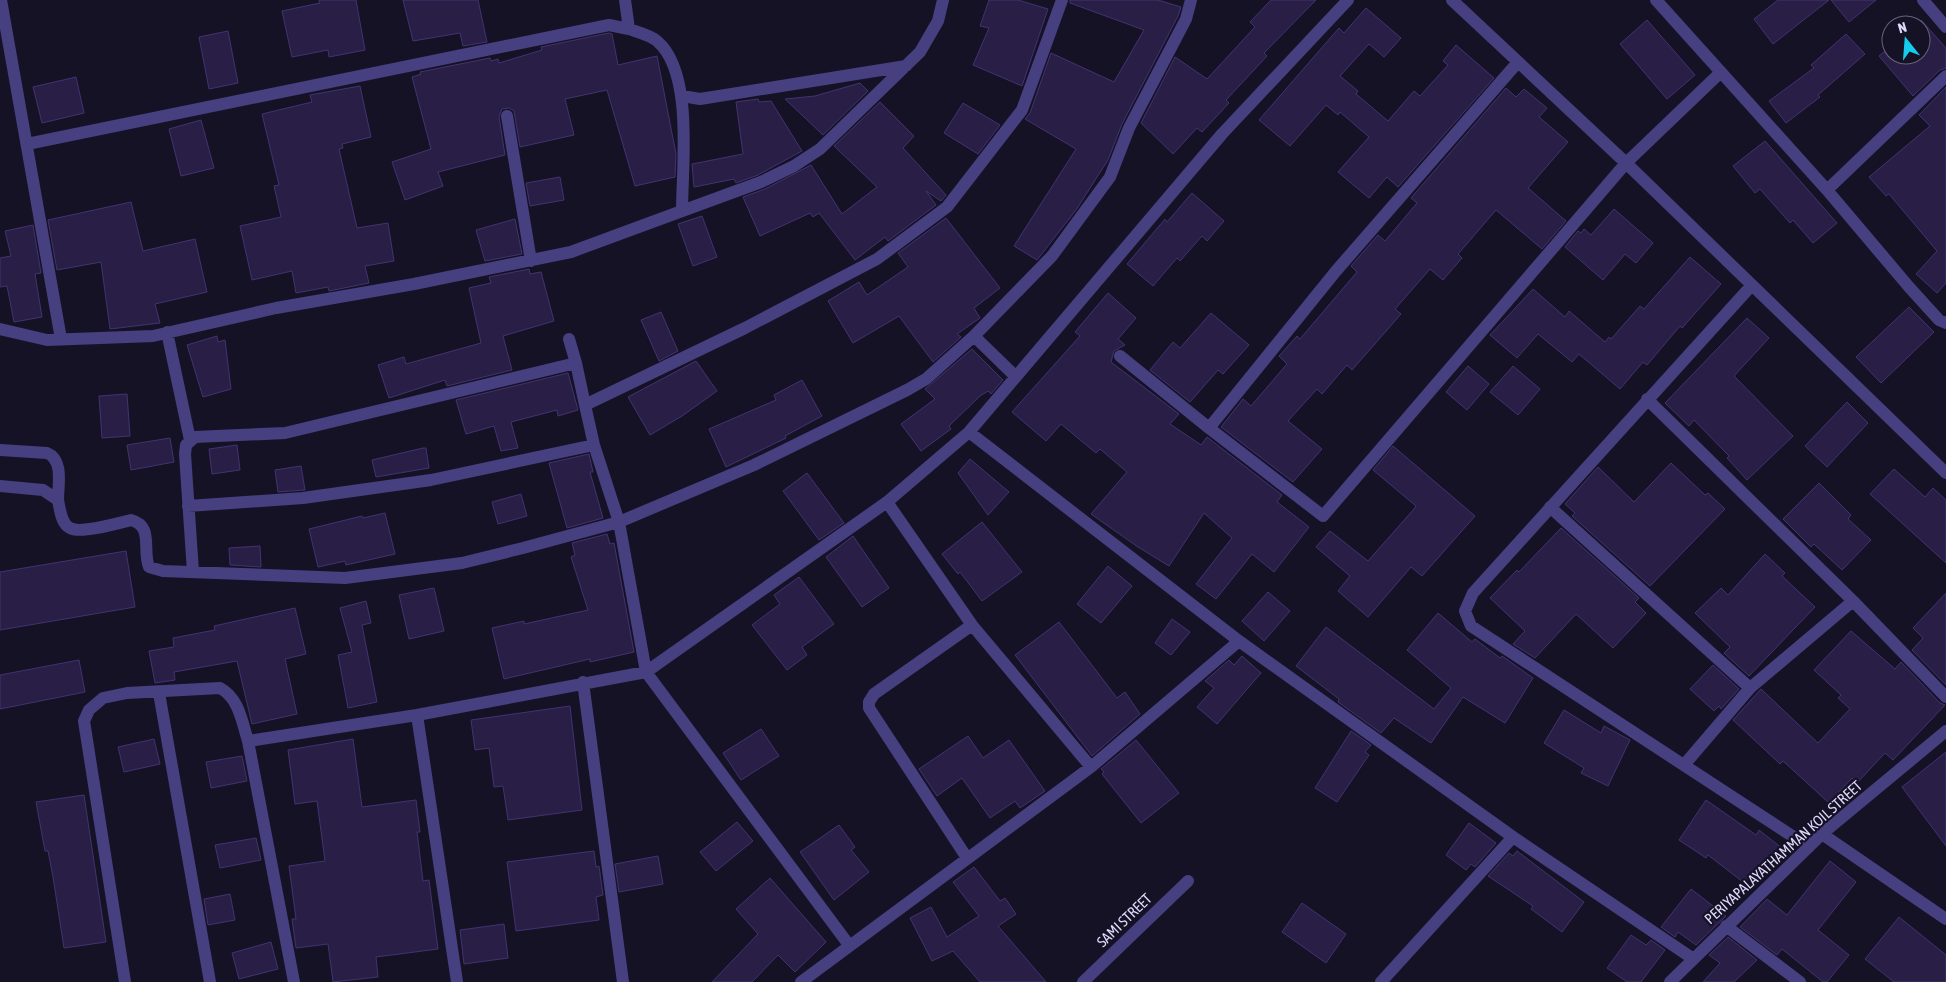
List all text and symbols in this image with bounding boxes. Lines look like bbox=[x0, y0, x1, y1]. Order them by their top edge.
north arrow bbox=[1881, 15, 1931, 65]
text: N bbox=[1896, 19, 1908, 36]
street label: PERIYAPALAYATHAMMAN KOIL STREET bbox=[1701, 777, 1865, 927]
street label: SAMI STREET bbox=[1093, 890, 1155, 950]

